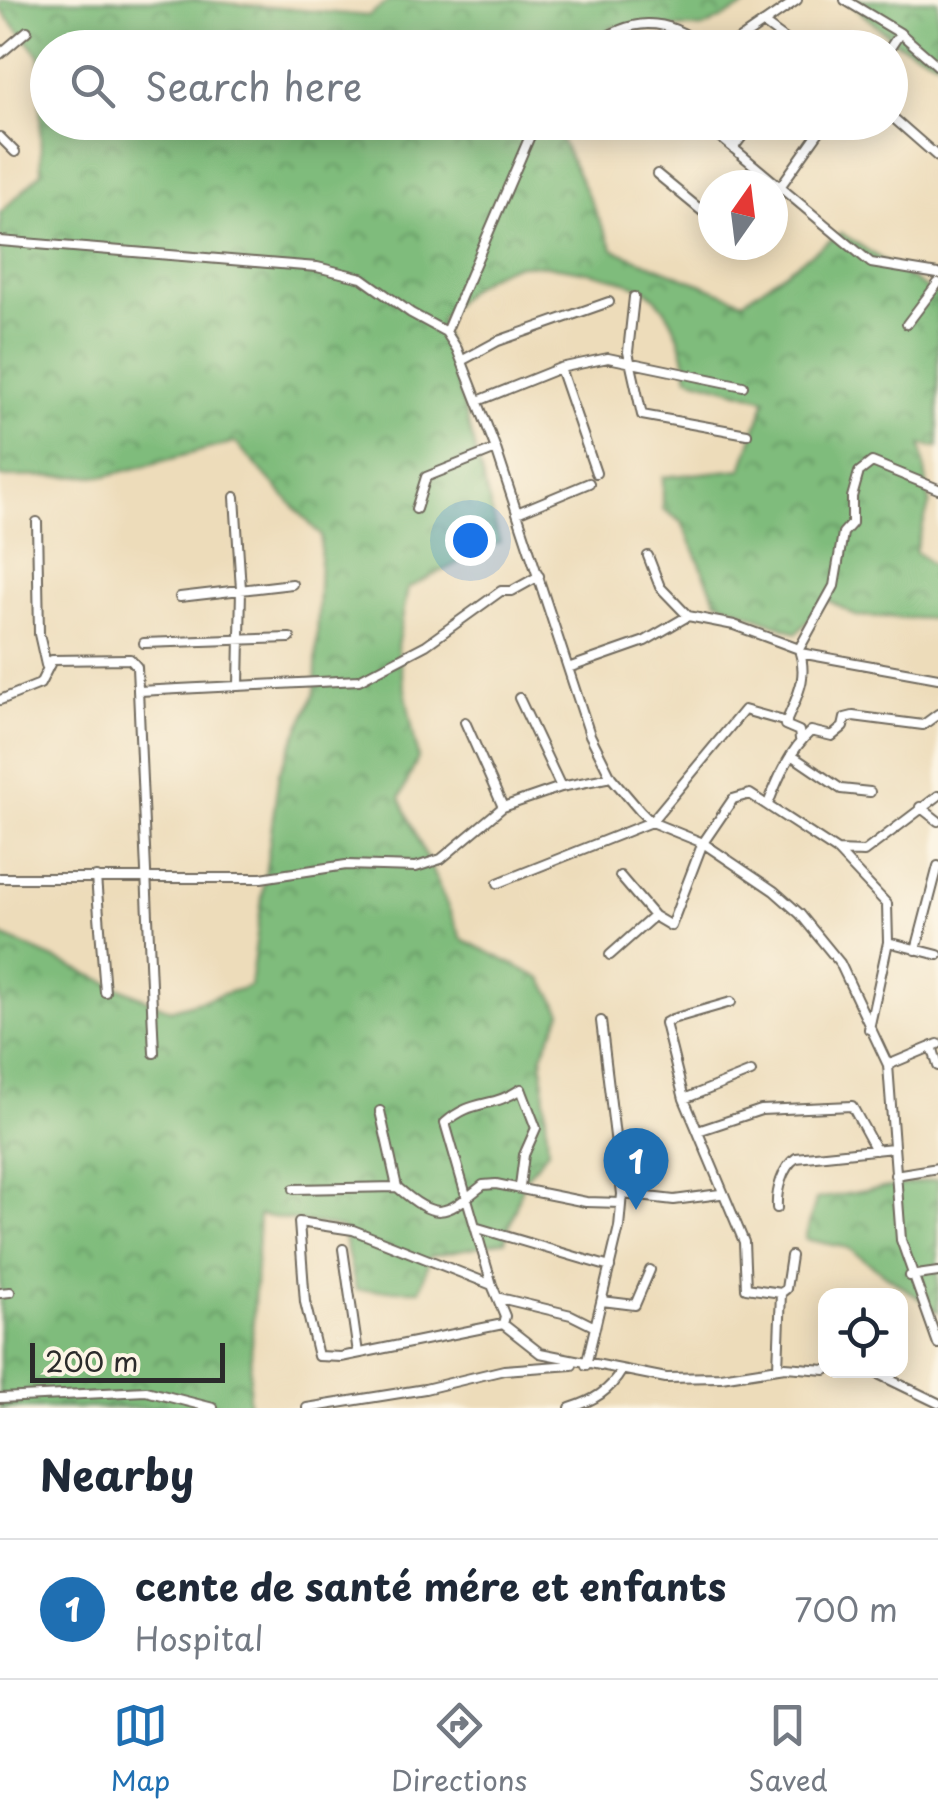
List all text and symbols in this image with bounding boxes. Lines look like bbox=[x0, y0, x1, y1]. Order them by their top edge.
search box bbox=[30, 30, 908, 140]
text: Search here bbox=[145, 57, 362, 114]
icon: search bbox=[65, 58, 120, 113]
north arrow bbox=[698, 170, 788, 260]
your location bbox=[445, 515, 496, 566]
pin: 1 bbox=[604, 1128, 668, 1210]
map controls bbox=[818, 1288, 908, 1378]
button: locate bbox=[818, 1288, 908, 1378]
scale bar bbox=[30, 1338, 225, 1382]
text: 200 m bbox=[45, 1339, 138, 1382]
text: Nearby bbox=[40, 1442, 194, 1505]
text: cente de santé mére et enfants bbox=[135, 1557, 726, 1614]
text: 1 bbox=[65, 1585, 80, 1633]
text: 700 m bbox=[794, 1585, 898, 1633]
text: Hospital bbox=[135, 1614, 263, 1662]
tab: Map bbox=[110, 1698, 170, 1801]
tab: Directions bbox=[391, 1698, 527, 1801]
tab: Saved bbox=[748, 1698, 828, 1801]

